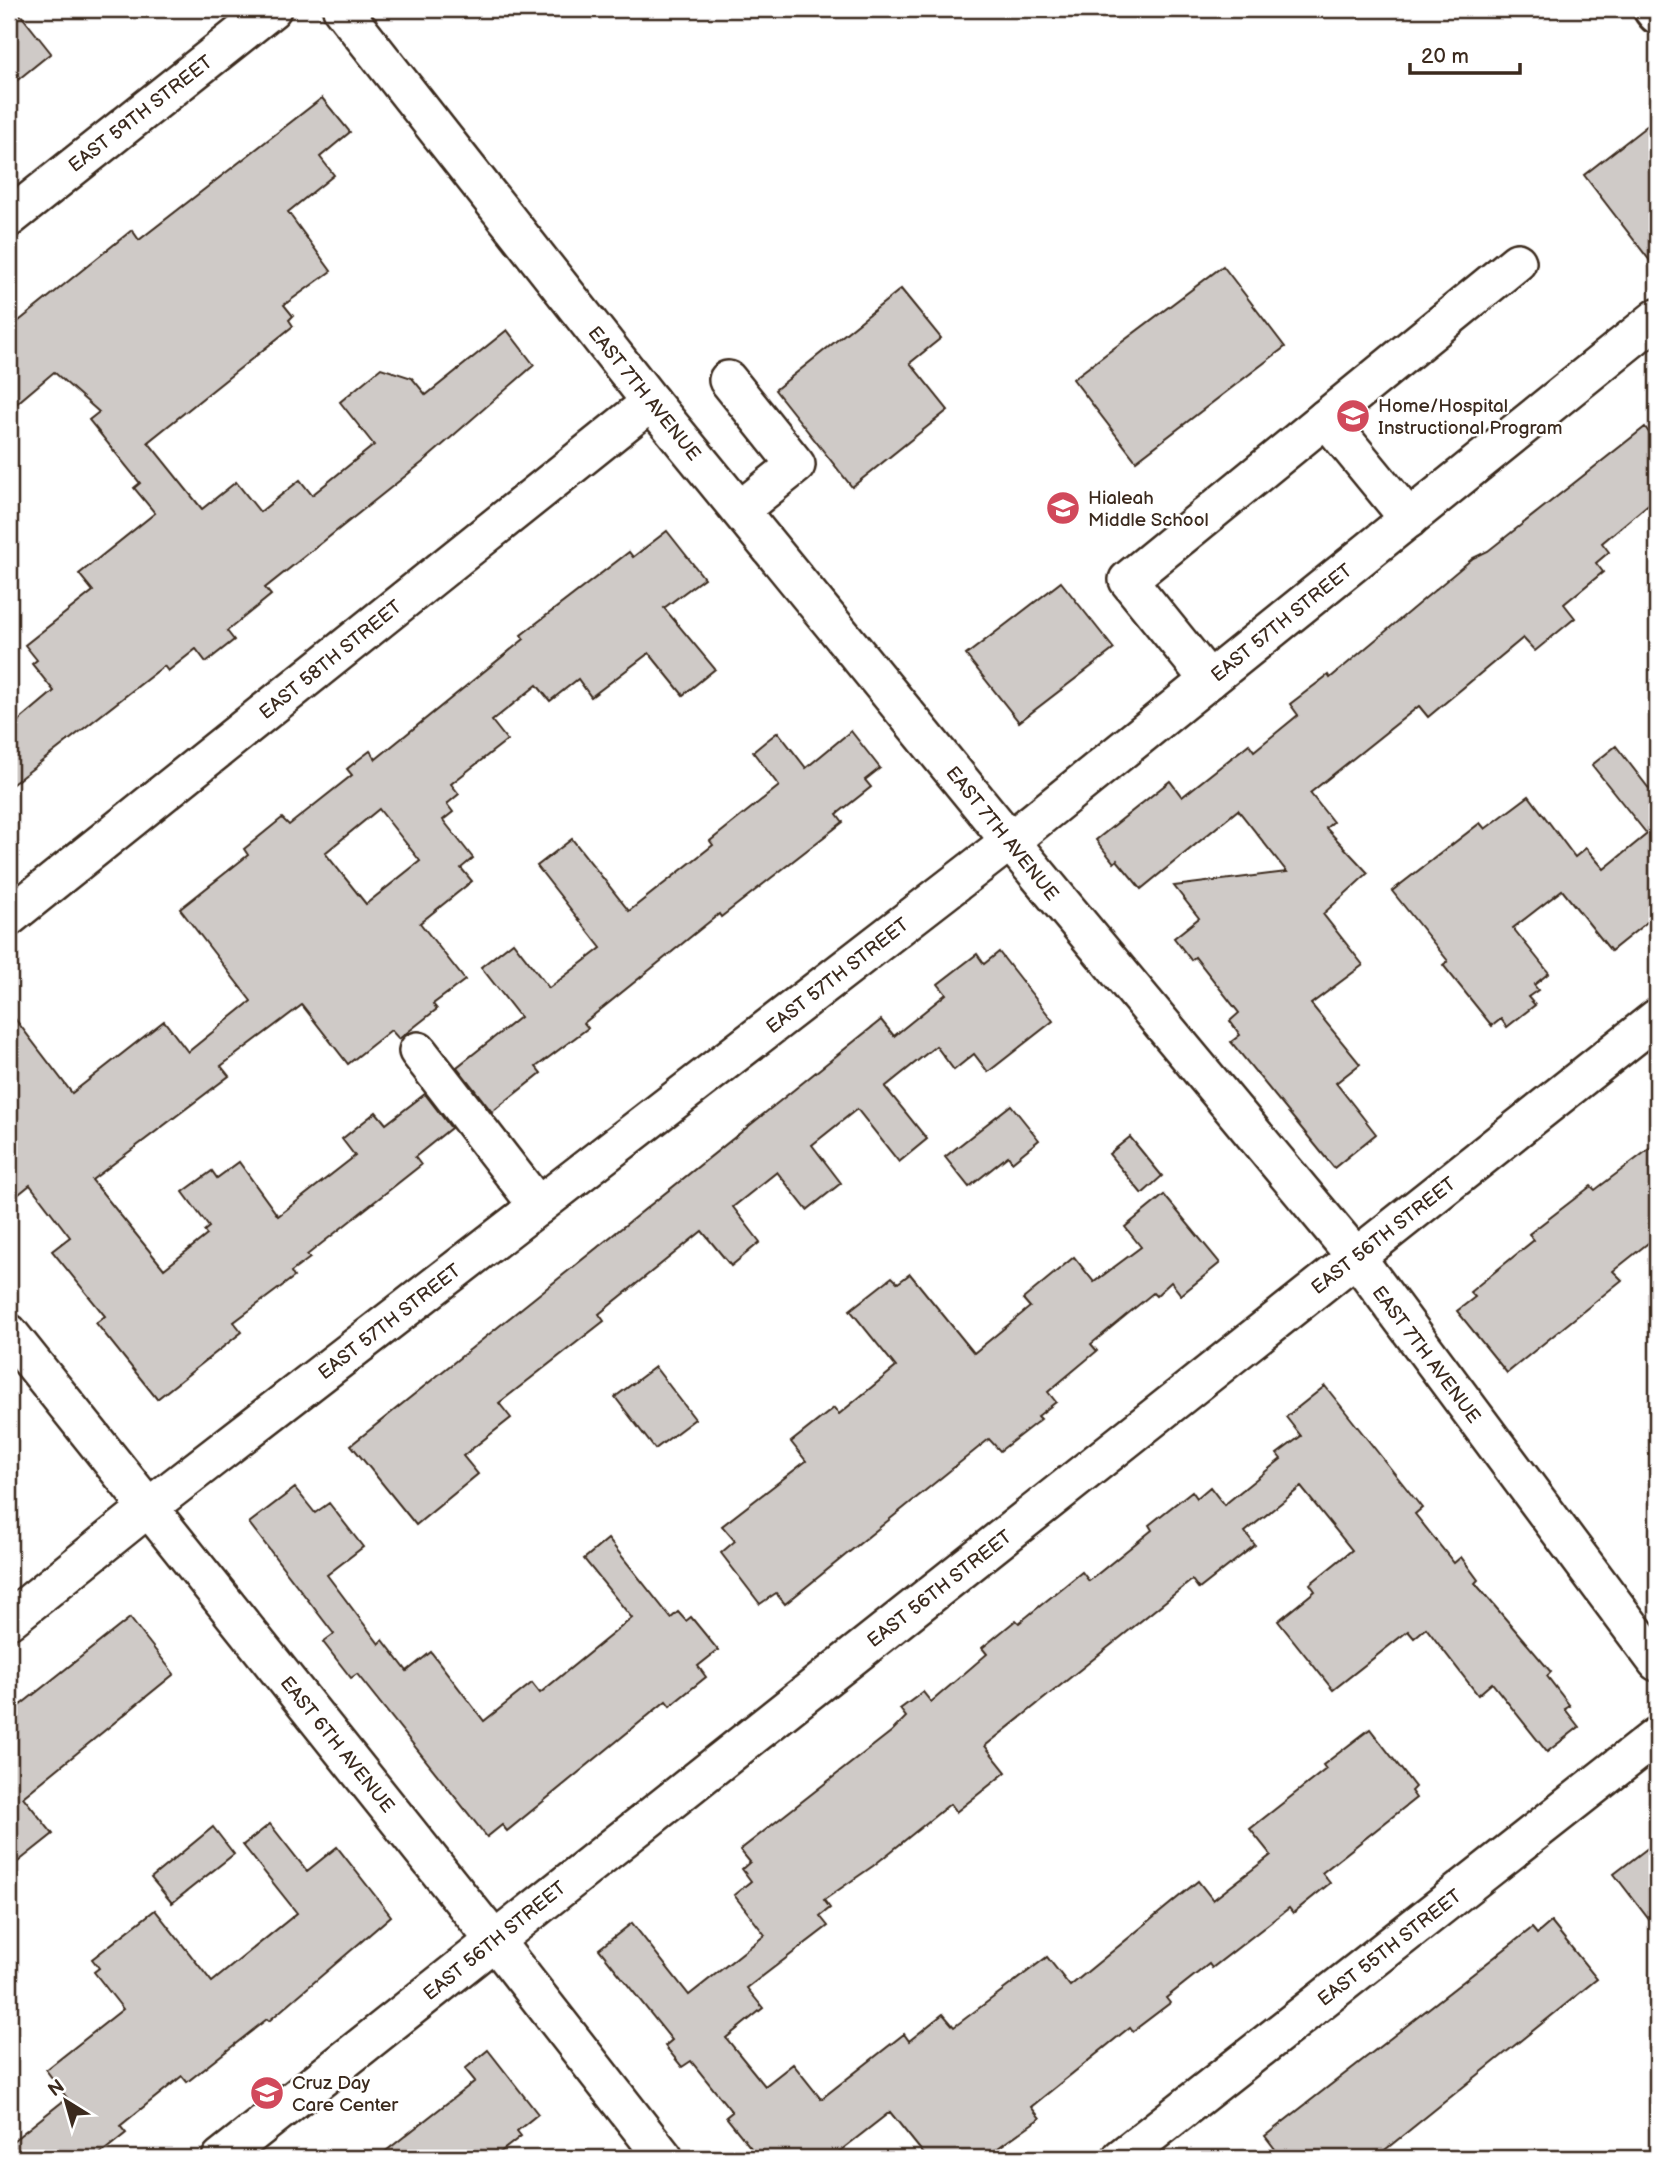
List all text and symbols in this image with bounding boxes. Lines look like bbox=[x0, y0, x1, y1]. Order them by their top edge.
scale bar bbox=[1410, 32, 1521, 76]
text: 20 m bbox=[1421, 44, 1469, 69]
street label: EAST 59TH STREET bbox=[64, 50, 218, 178]
street label: EAST 7TH AVENUE bbox=[583, 322, 705, 466]
place label: Home/Hospital Instructional Program bbox=[1378, 395, 1562, 440]
school or university icon: Home/Hospital Instructional Program bbox=[1334, 397, 1372, 435]
place label: Hialeah Middle School bbox=[1088, 487, 1209, 532]
school or university icon: Hialeah Middle School bbox=[1044, 489, 1082, 527]
street label: EAST 57TH STREET bbox=[1207, 559, 1357, 687]
street label: EAST 58TH STREET bbox=[255, 595, 407, 725]
street label: EAST 7TH AVENUE bbox=[941, 762, 1063, 906]
street label: EAST 57TH STREET bbox=[762, 913, 914, 1039]
street label: EAST 56TH STREET bbox=[1307, 1172, 1461, 1300]
street label: EAST 57TH STREET bbox=[314, 1259, 466, 1385]
street label: EAST 7TH AVENUE bbox=[1367, 1282, 1485, 1428]
street label: EAST 56TH STREET bbox=[863, 1525, 1017, 1653]
street label: EAST 6TH AVENUE bbox=[275, 1672, 399, 1818]
street label: EAST 56TH STREET bbox=[419, 1876, 571, 2006]
street label: EAST 55TH STREET bbox=[1313, 1885, 1467, 2011]
north arrow bbox=[32, 2066, 102, 2136]
place label: Cruz Day Care Center bbox=[292, 2072, 399, 2117]
school or university icon: Cruz Day Care Center bbox=[248, 2074, 286, 2112]
text: N bbox=[44, 2075, 69, 2102]

